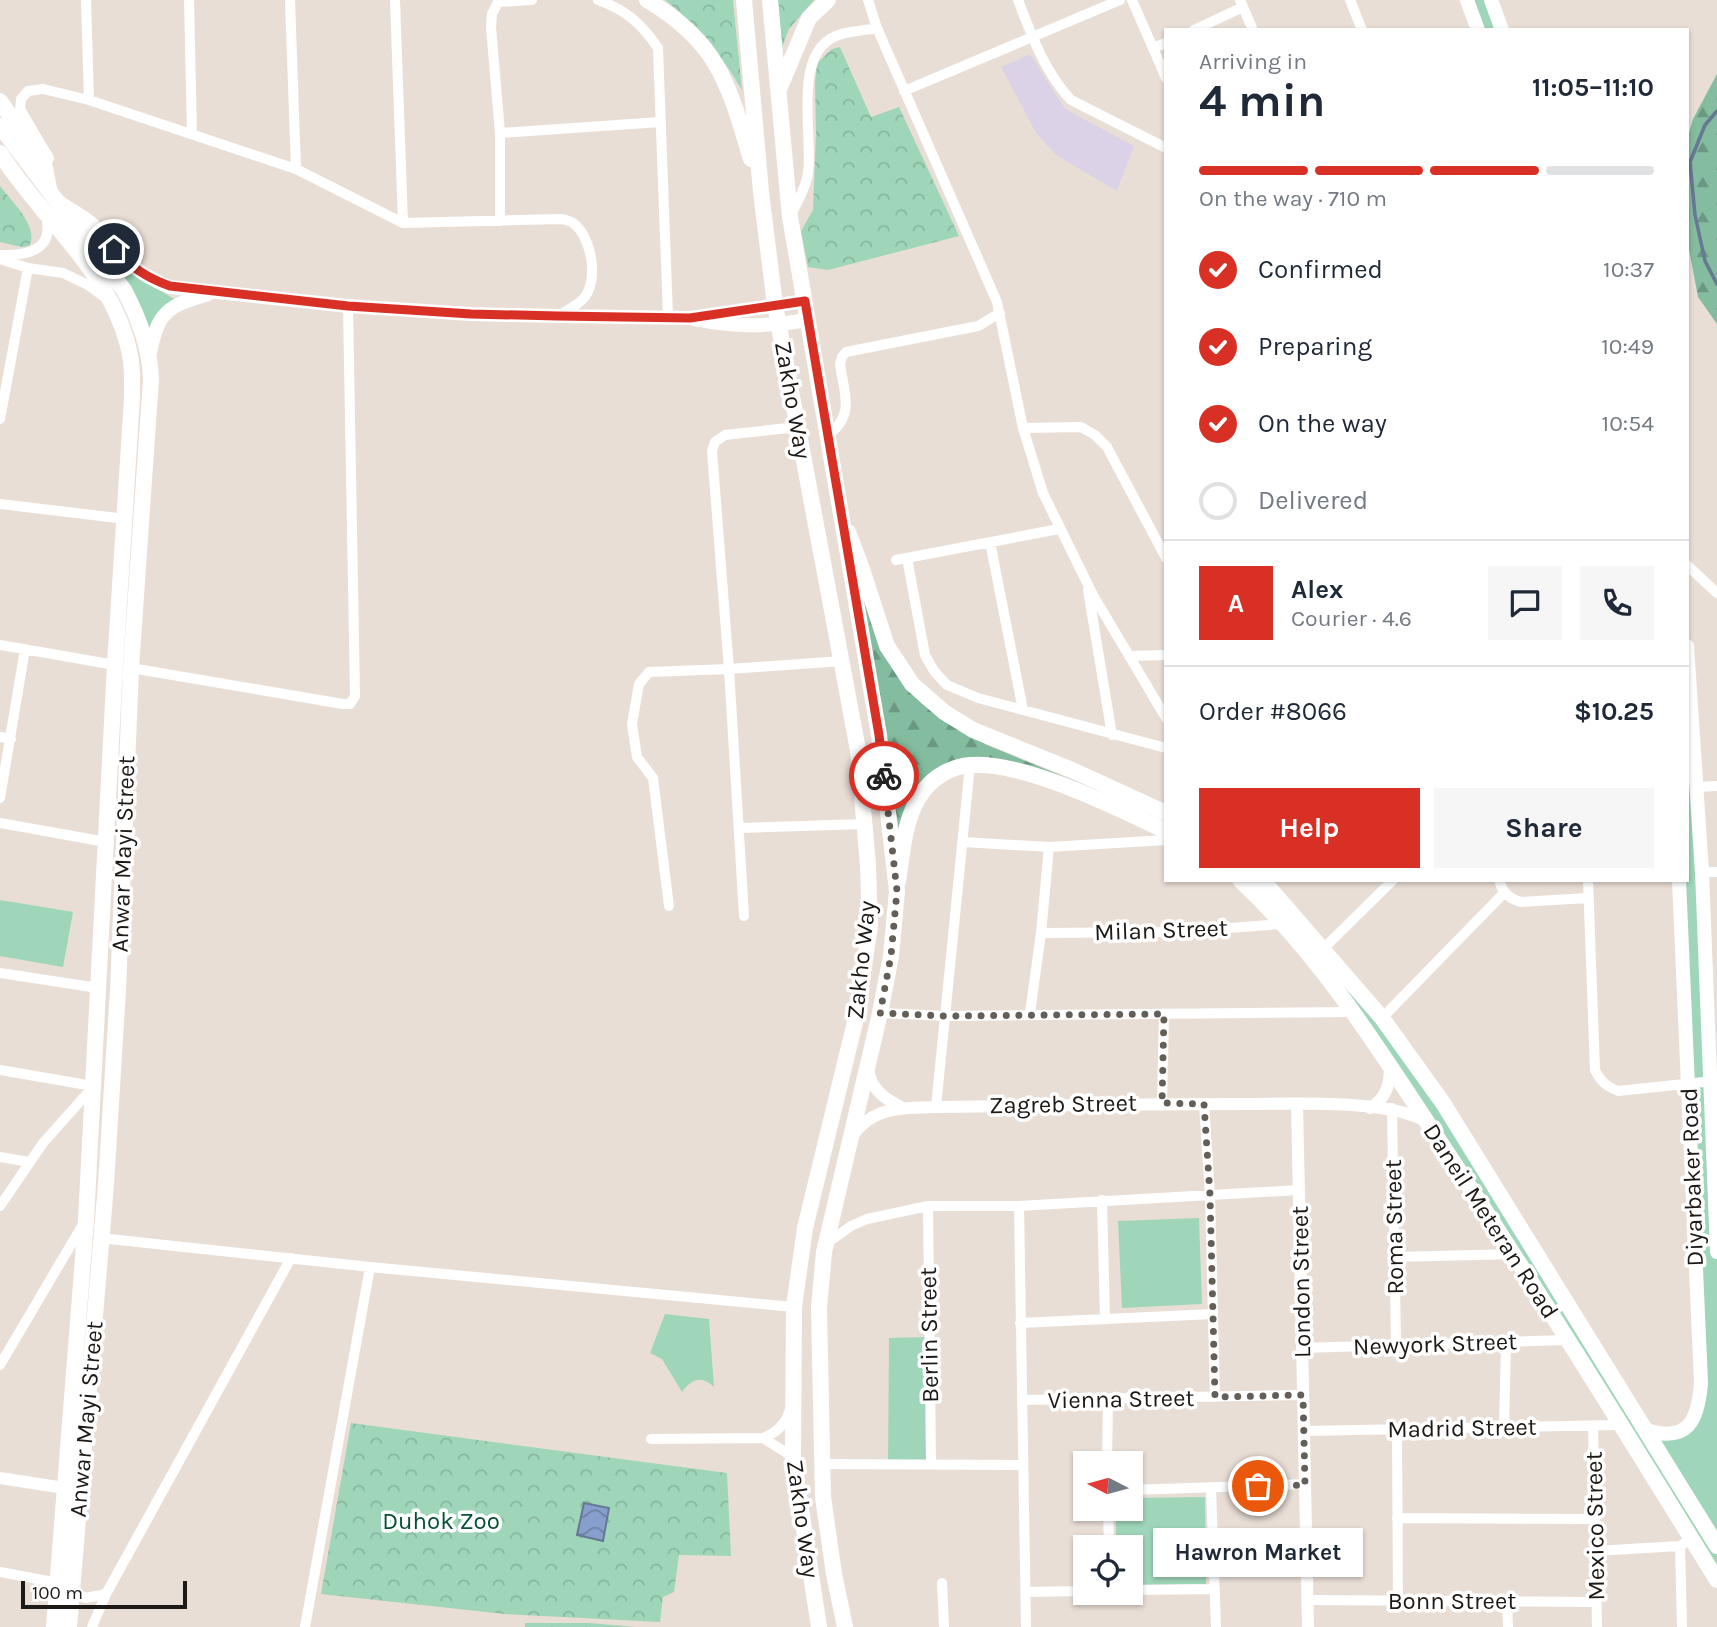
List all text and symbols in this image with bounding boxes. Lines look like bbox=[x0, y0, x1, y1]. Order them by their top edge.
text: Arriving in bbox=[1199, 48, 1307, 75]
text: 11:05–11:10 bbox=[1532, 72, 1654, 103]
text: 4 min bbox=[1199, 74, 1325, 128]
text: On the way · 710 m bbox=[1199, 185, 1387, 212]
pin bbox=[84, 219, 144, 279]
icon: home bbox=[95, 230, 133, 268]
icon: check bbox=[1199, 251, 1237, 289]
text: Confirmed bbox=[1258, 254, 1383, 285]
text: 10:37 bbox=[1603, 256, 1654, 283]
icon: check bbox=[1199, 328, 1237, 366]
text: Preparing bbox=[1258, 331, 1372, 362]
text: 10:49 bbox=[1601, 333, 1654, 360]
street label: Zakho Way bbox=[769, 339, 817, 461]
icon: check bbox=[1199, 405, 1237, 443]
text: On the way bbox=[1258, 408, 1387, 439]
text: 10:54 bbox=[1602, 410, 1654, 437]
text: Delivered bbox=[1258, 485, 1368, 516]
button: chat bbox=[1488, 566, 1562, 640]
button: phone bbox=[1580, 566, 1654, 640]
text: Alex bbox=[1291, 574, 1343, 605]
text: A bbox=[1228, 588, 1244, 619]
text: Courier · 4.6 bbox=[1291, 605, 1412, 632]
text: Order #8066 bbox=[1199, 696, 1347, 727]
text: $10.25 bbox=[1574, 696, 1654, 727]
courier bbox=[849, 741, 919, 811]
street label: Anwar Mayi Street bbox=[106, 755, 140, 953]
icon: bike bbox=[865, 757, 903, 795]
button: Help bbox=[1199, 788, 1420, 868]
button: Share bbox=[1434, 788, 1654, 868]
street label: Zakho Way bbox=[841, 899, 881, 1021]
street label: Milan Street bbox=[1094, 914, 1228, 946]
street label: Diyarbaker Road bbox=[1675, 1087, 1709, 1267]
street label: Zagreb Street bbox=[989, 1089, 1137, 1119]
street label: Daneil Meteran Road bbox=[1418, 1118, 1564, 1324]
street label: Roma Street bbox=[1379, 1159, 1409, 1295]
street label: London Street bbox=[1286, 1206, 1316, 1358]
street label: Berlin Street bbox=[914, 1267, 944, 1403]
street label: Anwar Mayi Street bbox=[63, 1320, 109, 1518]
street label: Newyork Street bbox=[1352, 1327, 1518, 1361]
street label: Vienna Street bbox=[1047, 1384, 1195, 1414]
street label: Madrid Street bbox=[1387, 1413, 1537, 1443]
north arrow bbox=[1073, 1451, 1143, 1521]
map controls bbox=[1073, 1451, 1143, 1605]
street label: Mexico Street bbox=[1580, 1451, 1610, 1601]
pin bbox=[1228, 1456, 1288, 1516]
street label: Zakho Way bbox=[781, 1458, 825, 1580]
icon: bag bbox=[1239, 1467, 1277, 1505]
park label: Duhok Zoo bbox=[382, 1507, 500, 1535]
callout: Hawron Market bbox=[1153, 1528, 1363, 1577]
button: locate bbox=[1073, 1535, 1143, 1605]
text: Hawron Market bbox=[1175, 1539, 1341, 1566]
scale bar bbox=[21, 1578, 187, 1610]
text: 100 m bbox=[32, 1582, 83, 1604]
street label: Bonn Street bbox=[1388, 1587, 1516, 1615]

